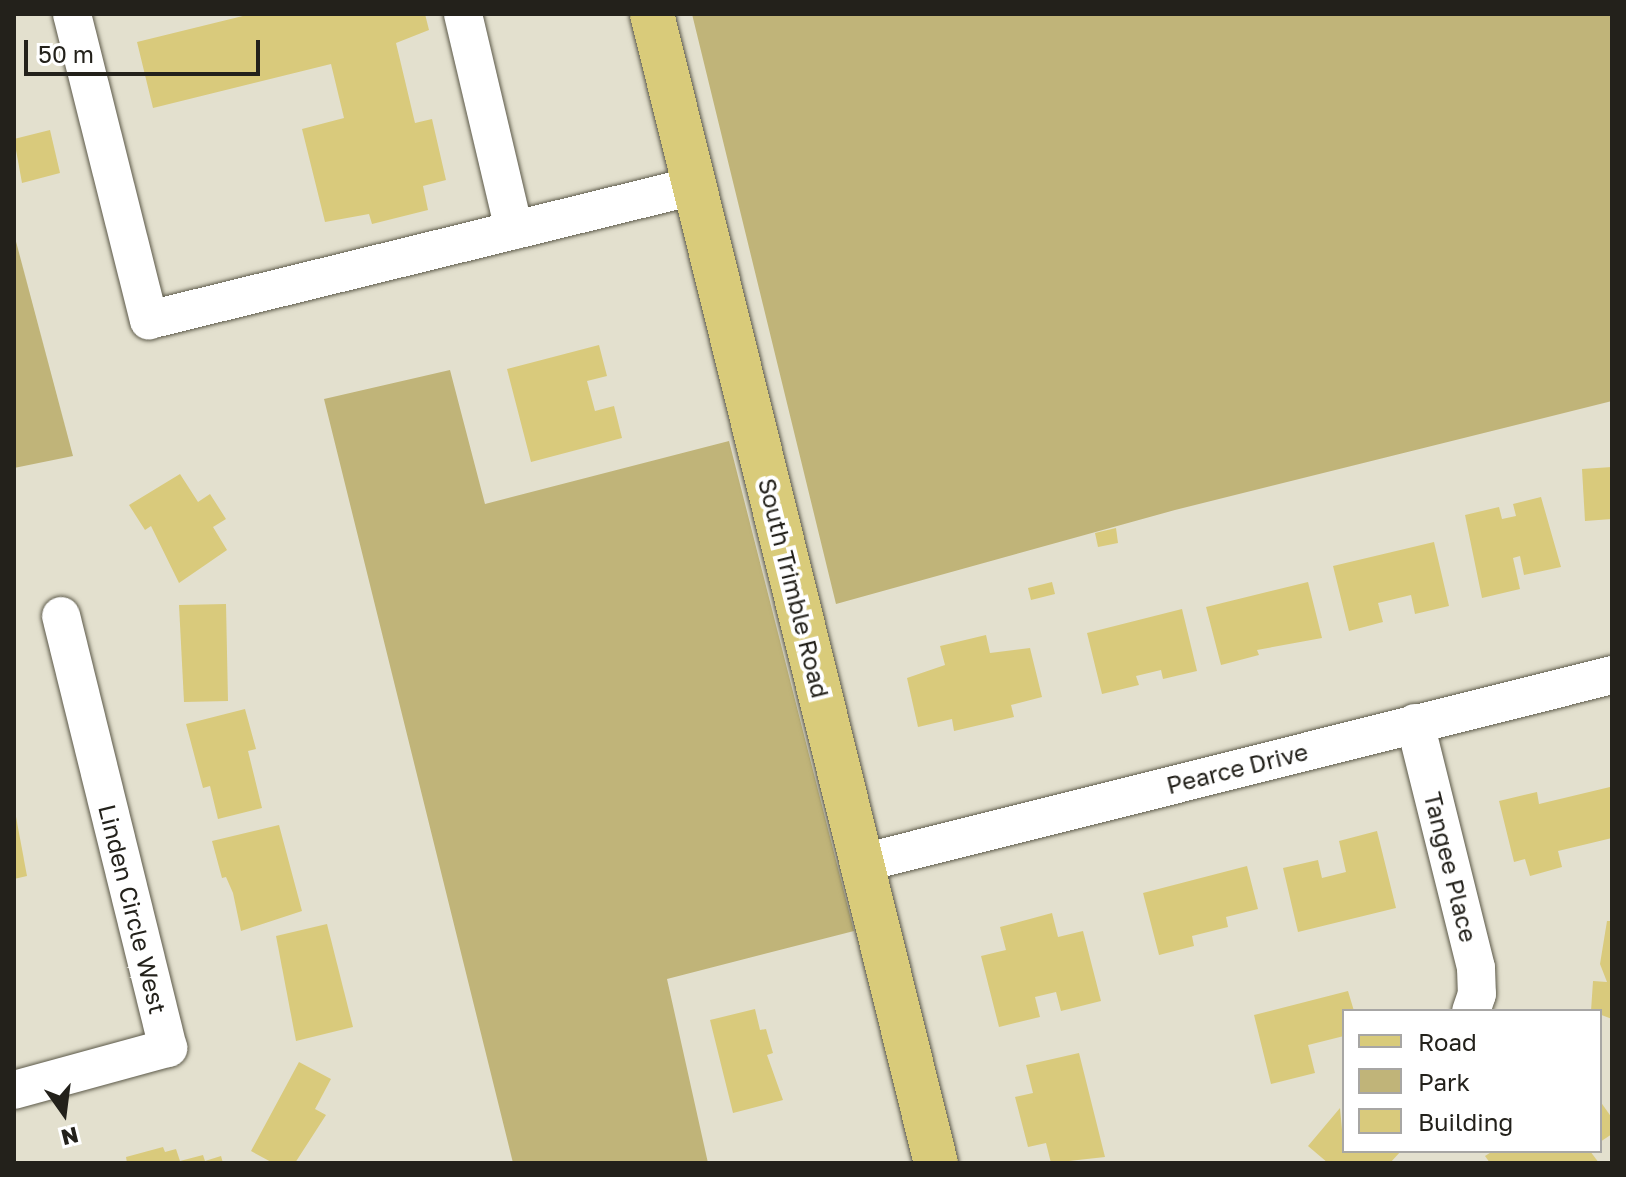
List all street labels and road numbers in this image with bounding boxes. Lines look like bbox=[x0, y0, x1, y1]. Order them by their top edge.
street label: South Trimble Road bbox=[753, 475, 835, 701]
street label: Pearce Drive bbox=[1163, 737, 1311, 799]
street label: Tangee Place bbox=[1418, 789, 1484, 945]
street label: Linden Circle West bbox=[93, 801, 173, 1017]

